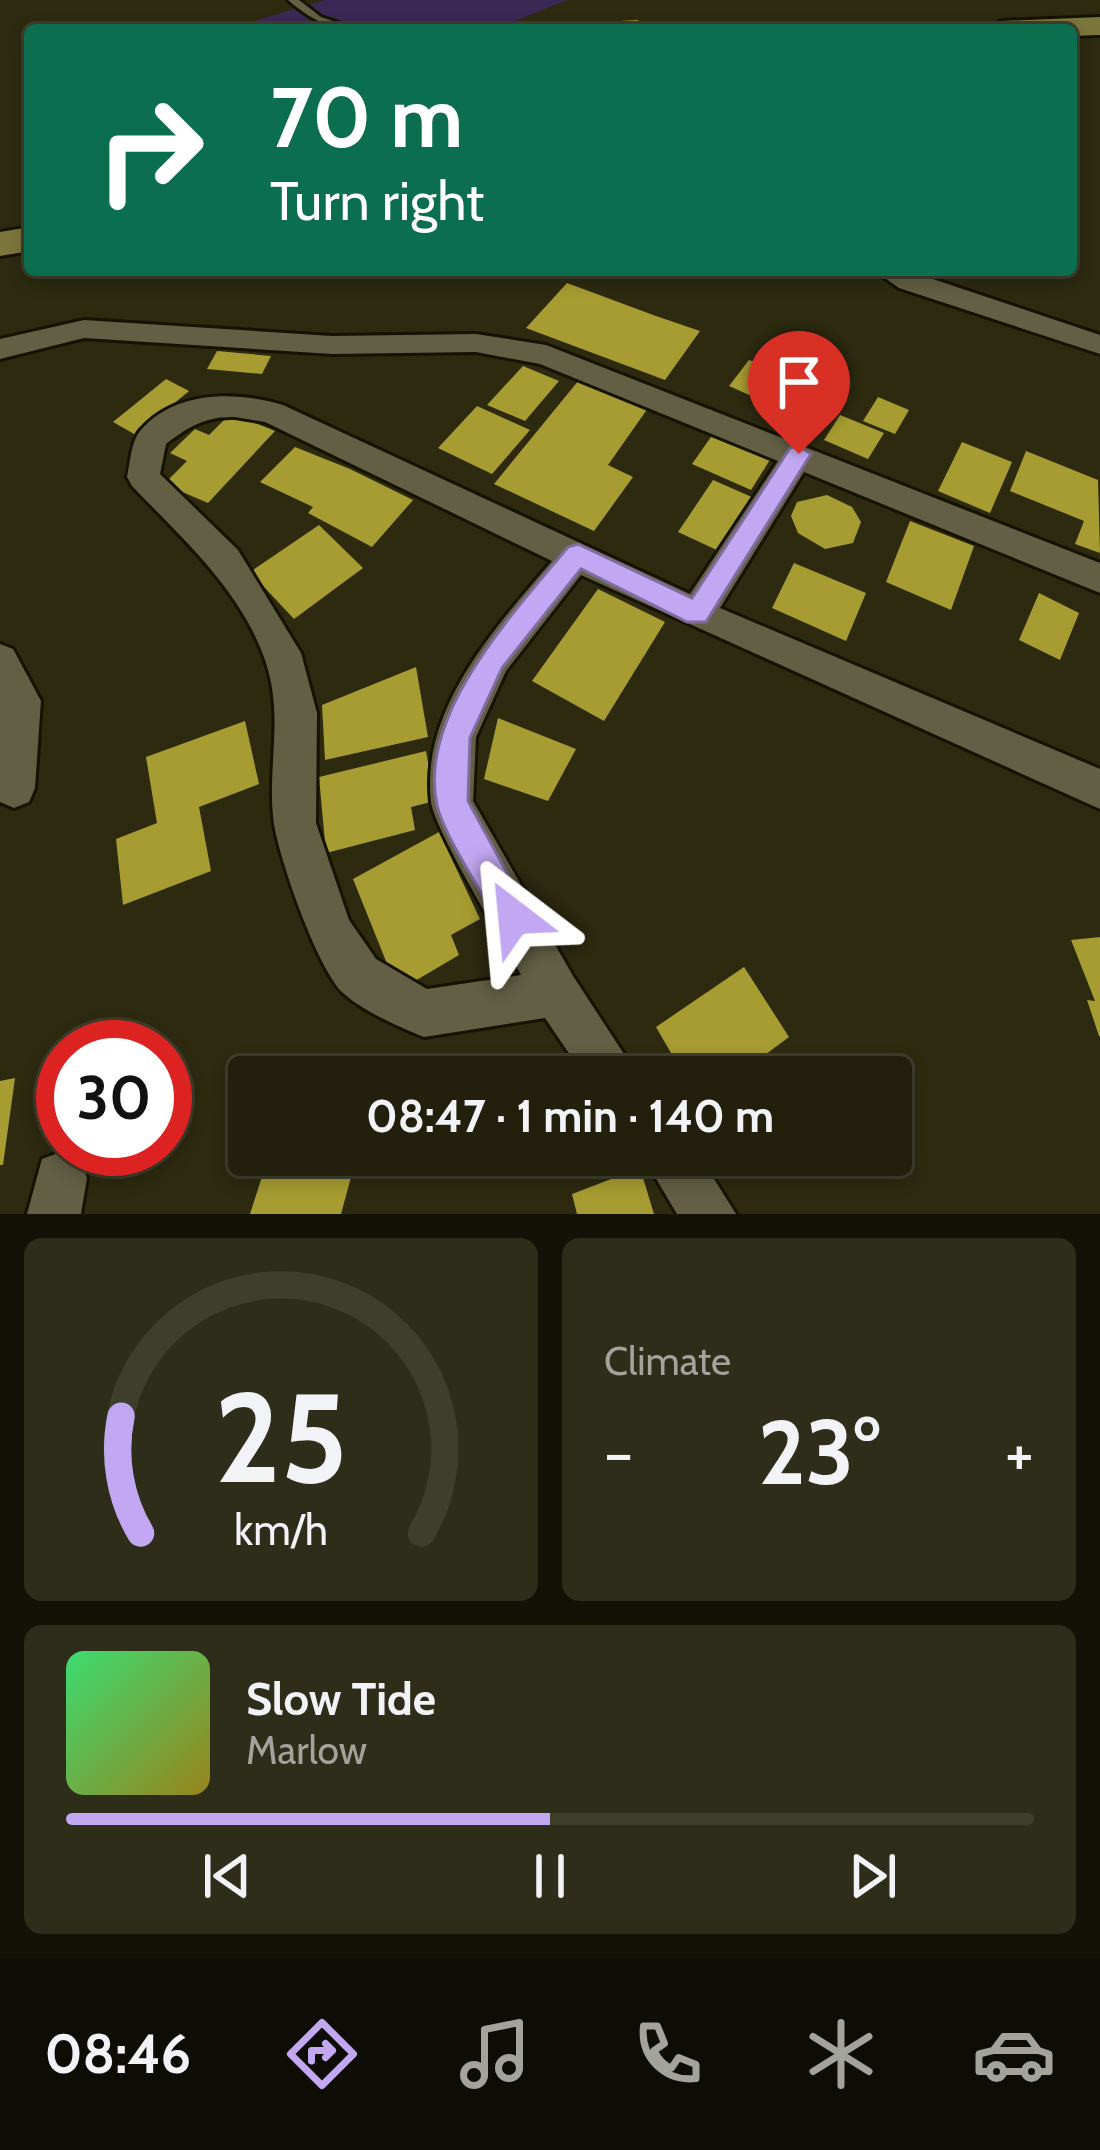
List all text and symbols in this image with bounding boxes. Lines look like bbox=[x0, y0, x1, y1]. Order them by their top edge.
text: 70 m bbox=[270, 66, 463, 168]
icon: right bbox=[72, 72, 228, 228]
text: Turn right bbox=[270, 168, 484, 234]
pin bbox=[748, 331, 850, 454]
icon: arrive bbox=[766, 349, 832, 415]
position arrow bbox=[451, 854, 577, 980]
speed limit sign: 30 bbox=[36, 1020, 192, 1176]
text: 08:47 · 1 min · 140 m bbox=[366, 1089, 774, 1143]
text: Climate bbox=[604, 1337, 731, 1385]
text: 25 bbox=[214, 1362, 348, 1513]
text: 23° bbox=[758, 1397, 880, 1507]
text: − bbox=[604, 1412, 633, 1493]
text: + bbox=[1005, 1412, 1034, 1493]
text: km/h bbox=[234, 1503, 328, 1555]
text: Slow Tide bbox=[246, 1672, 436, 1726]
text: Marlow bbox=[246, 1726, 367, 1774]
icon: previous bbox=[194, 1843, 260, 1909]
icon: pause bbox=[517, 1843, 583, 1909]
icon: next bbox=[840, 1843, 906, 1909]
icon: directions bbox=[280, 2012, 364, 2096]
icon: music bbox=[453, 2012, 537, 2096]
icon: phone bbox=[626, 2012, 710, 2096]
icon: climate bbox=[799, 2012, 883, 2096]
icon: car bbox=[972, 2012, 1056, 2096]
text: 08:46 bbox=[44, 2021, 191, 2087]

